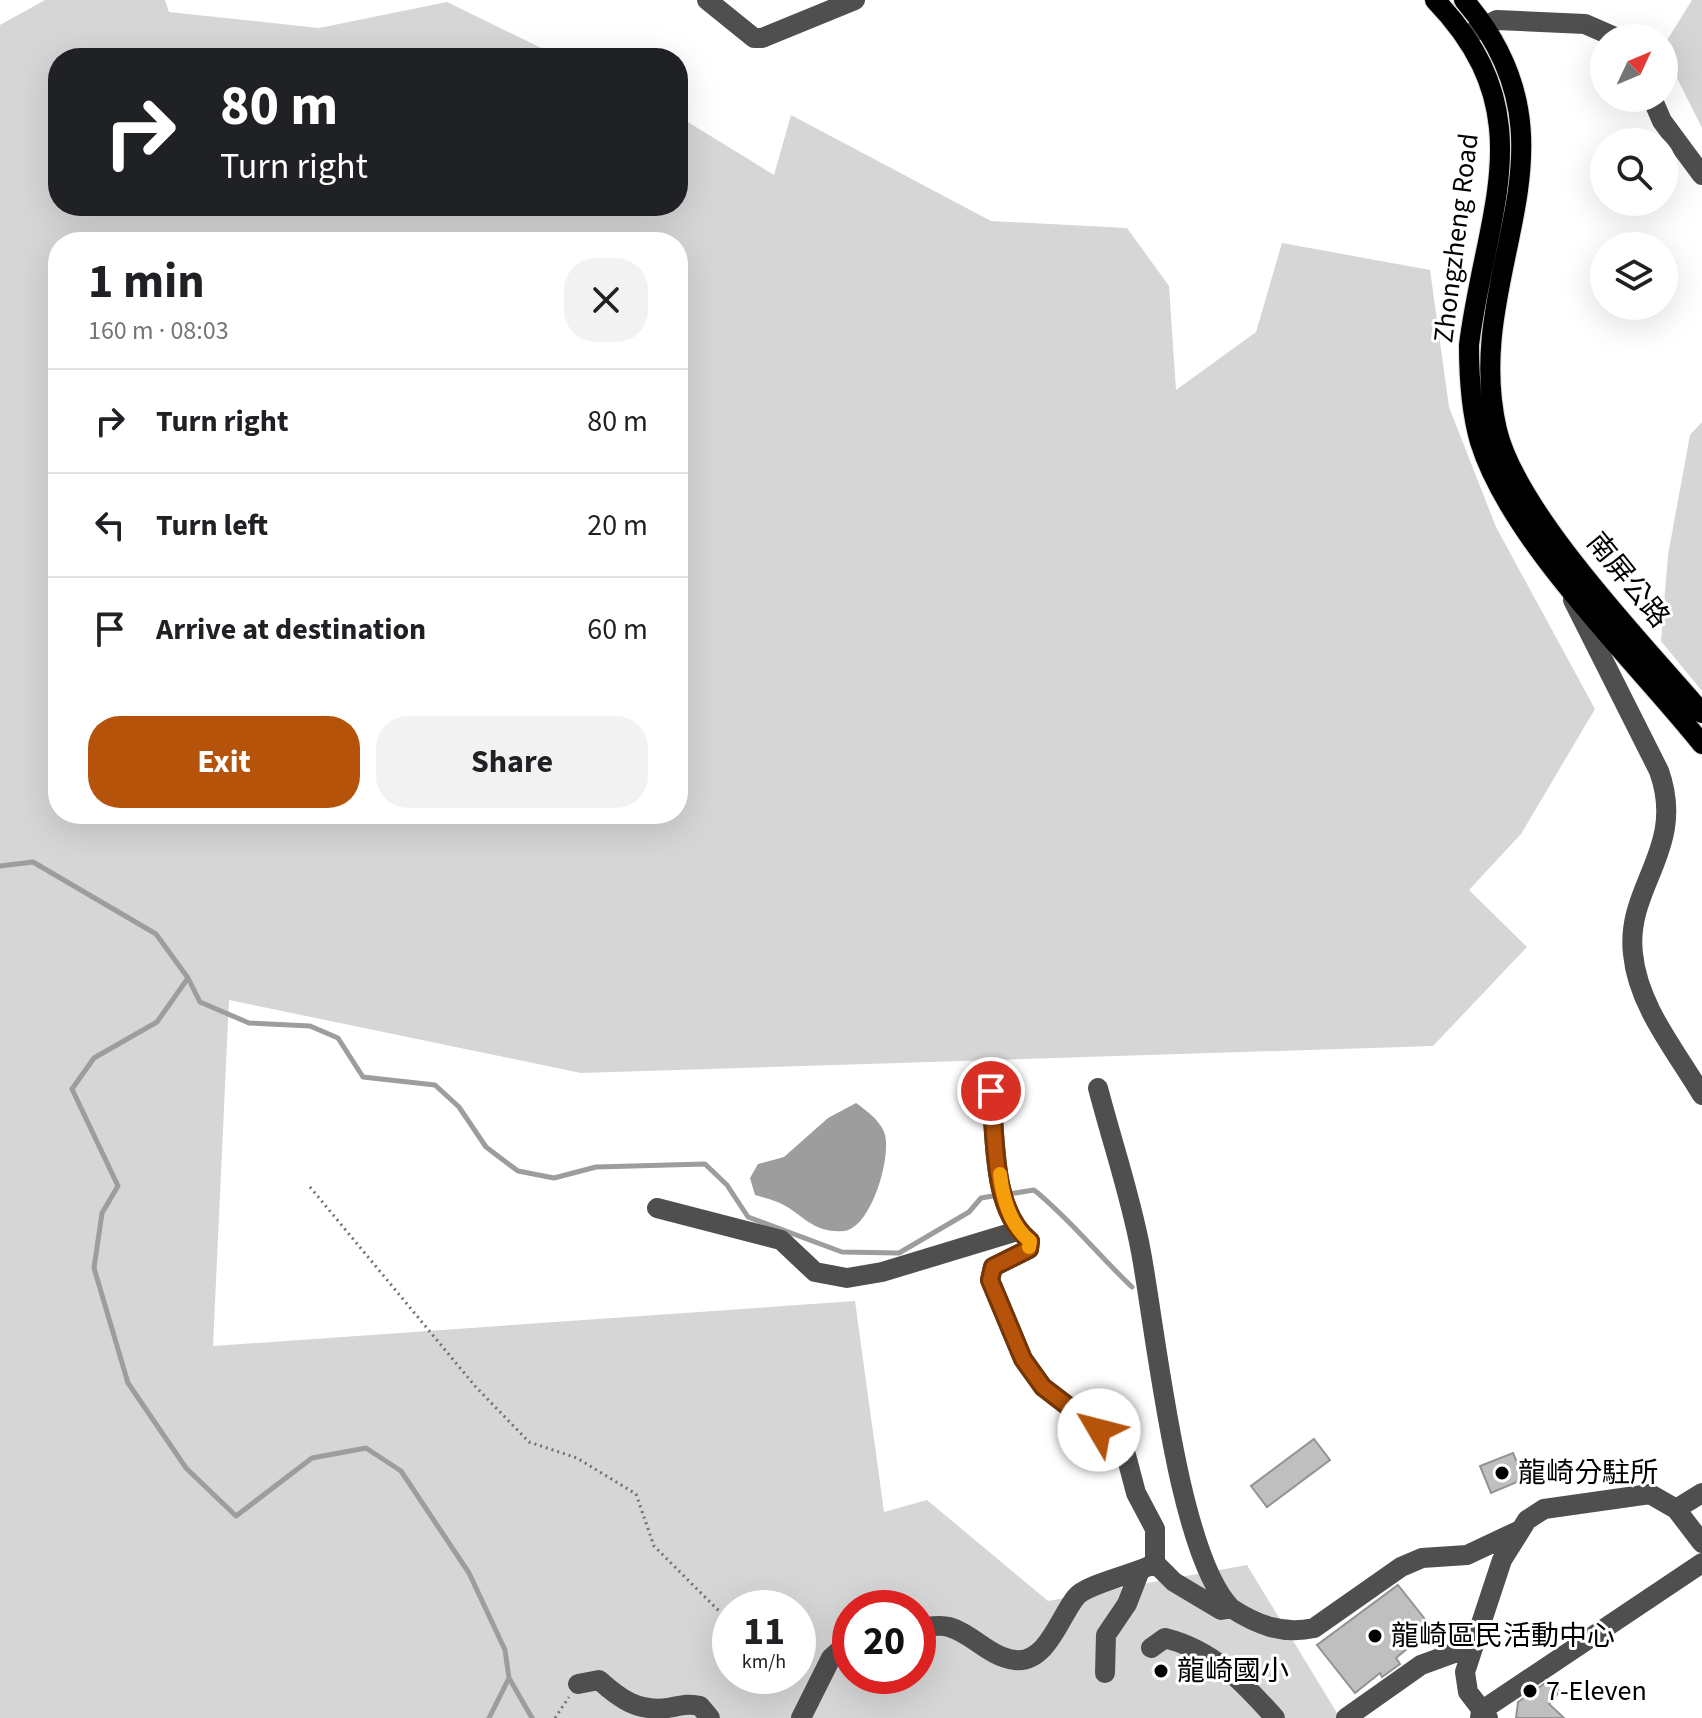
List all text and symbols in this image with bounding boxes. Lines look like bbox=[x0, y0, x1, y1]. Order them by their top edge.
north arrow bbox=[1590, 24, 1678, 112]
map controls bbox=[1590, 24, 1678, 320]
text: 80 m bbox=[220, 67, 338, 146]
icon: right bbox=[88, 80, 192, 184]
button: search bbox=[1590, 128, 1678, 216]
street label: Zhongzheng Road bbox=[1423, 131, 1489, 345]
text: Turn right bbox=[220, 141, 368, 192]
button: layers bbox=[1590, 232, 1678, 320]
text: 1 min bbox=[88, 248, 205, 316]
button: close bbox=[564, 258, 648, 342]
text: 160 m · 08:03 bbox=[88, 312, 229, 349]
icon: right bbox=[88, 399, 132, 443]
text: Turn right bbox=[156, 400, 288, 443]
text: 80 m bbox=[587, 400, 648, 443]
icon: left bbox=[88, 503, 132, 547]
text: Turn left bbox=[156, 504, 268, 547]
text: 20 m bbox=[587, 504, 648, 547]
street label: 南屏公路 bbox=[1577, 524, 1679, 636]
icon: arrive bbox=[88, 607, 132, 651]
text: Arrive at destination bbox=[156, 608, 426, 651]
text: 60 m bbox=[587, 608, 648, 651]
button: Exit bbox=[88, 716, 360, 808]
button: Share bbox=[376, 716, 648, 808]
pin bbox=[957, 1057, 1025, 1125]
icon: arrive bbox=[969, 1069, 1013, 1113]
position arrow bbox=[1057, 1388, 1141, 1472]
place label: 龍崎分駐所 bbox=[1518, 1453, 1658, 1493]
marker: 龍崎分駐所 bbox=[1493, 1464, 1511, 1482]
speed limit sign: 20 bbox=[832, 1590, 936, 1694]
text: 11 bbox=[743, 1603, 785, 1660]
place label: 龍崎區民活動中心 bbox=[1391, 1616, 1615, 1656]
marker: 龍崎區民活動中心 bbox=[1366, 1627, 1384, 1645]
text: km/h bbox=[742, 1648, 786, 1676]
place label: 龍崎國小 bbox=[1177, 1651, 1289, 1691]
marker: 龍崎國小 bbox=[1152, 1662, 1170, 1680]
place label: 7-Eleven bbox=[1546, 1671, 1647, 1711]
marker: 7-Eleven bbox=[1521, 1682, 1539, 1700]

